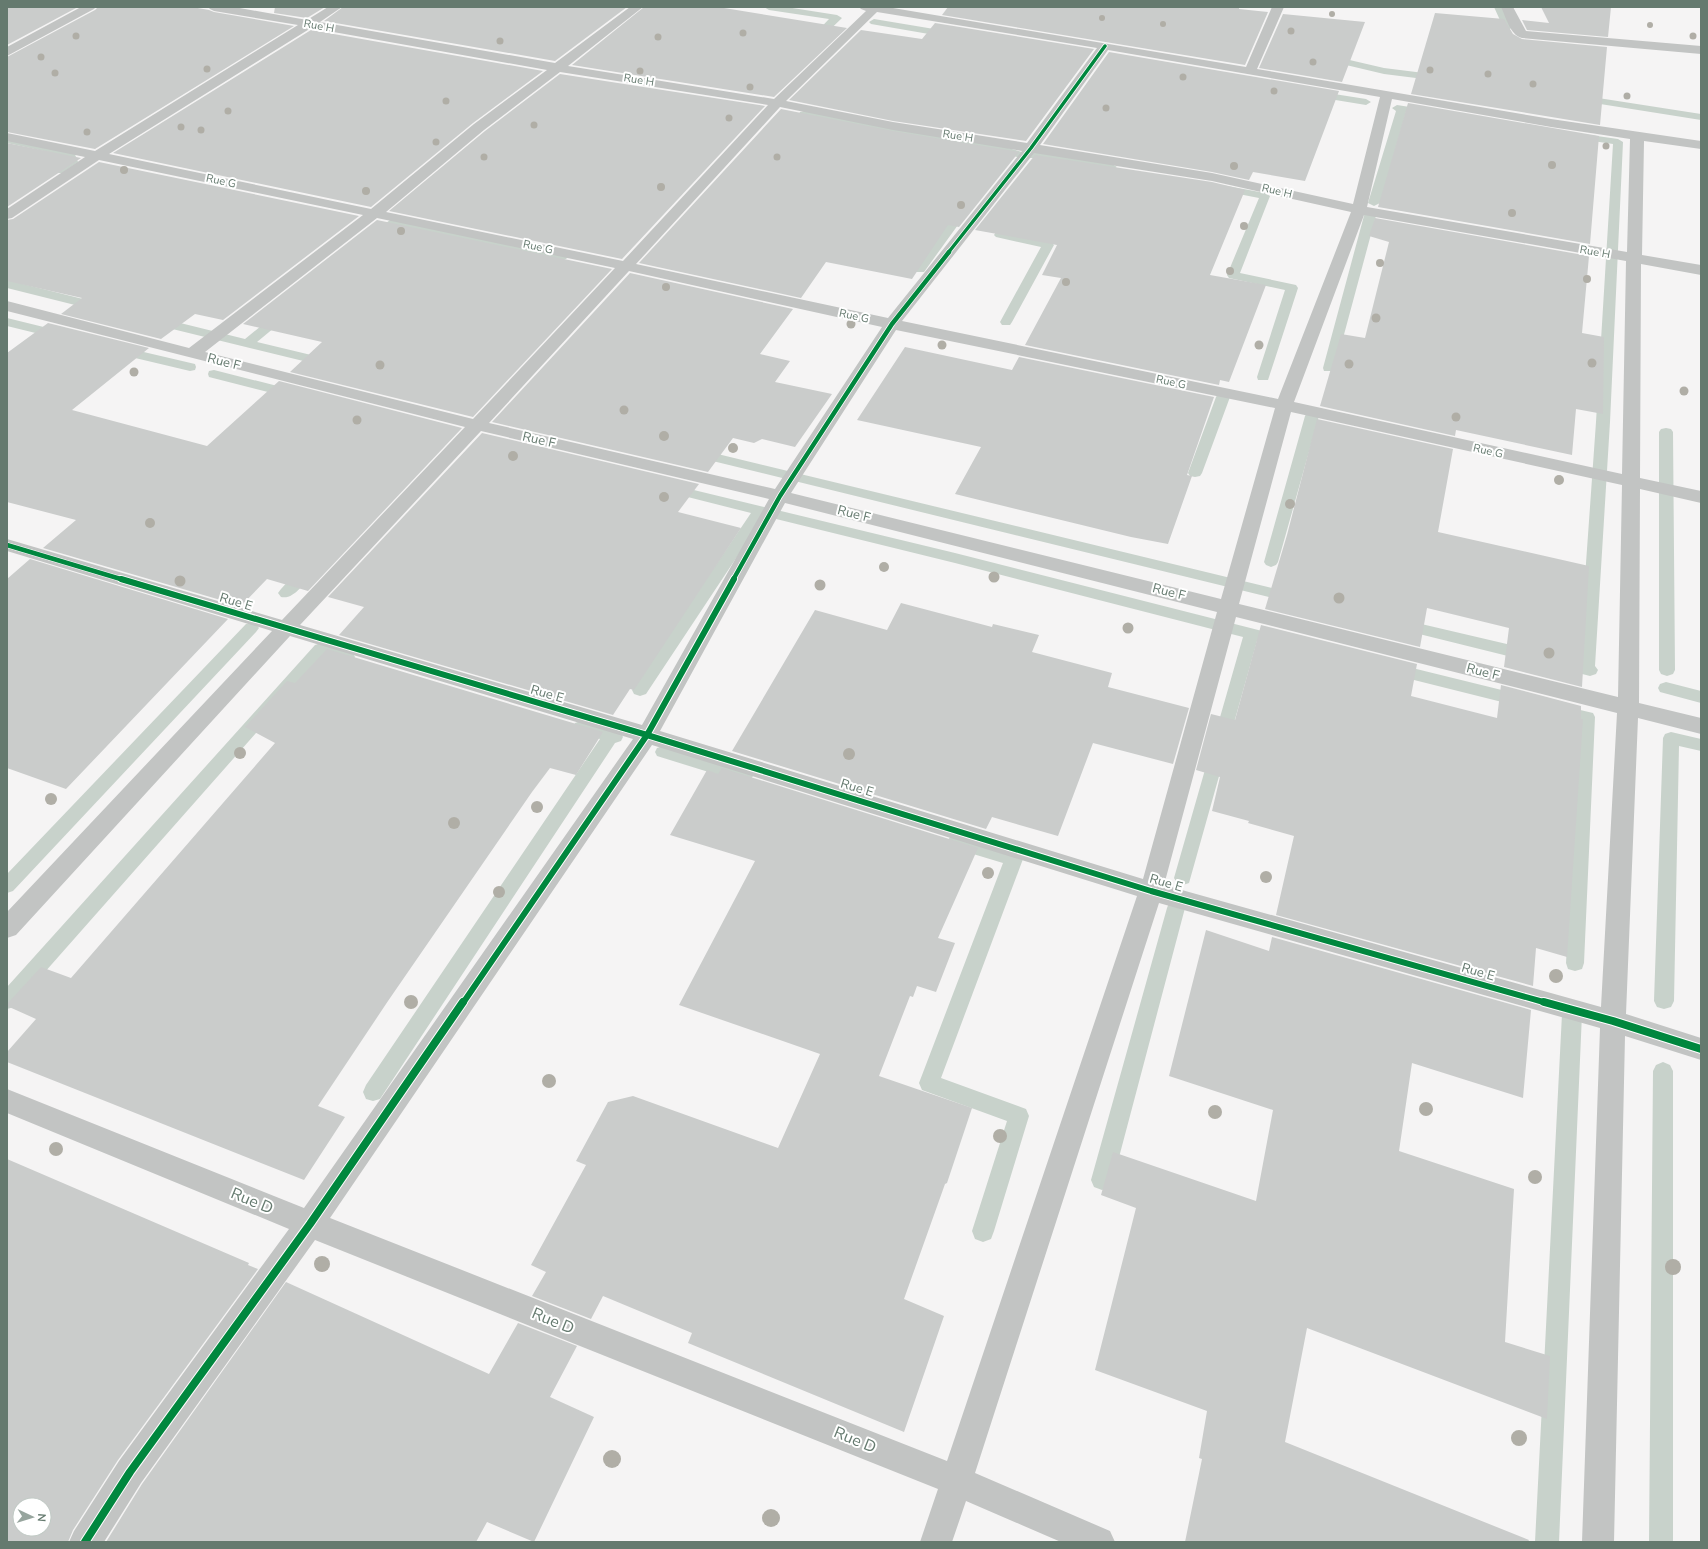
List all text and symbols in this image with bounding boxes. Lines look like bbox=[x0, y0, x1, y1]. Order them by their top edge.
street label: Rue H bbox=[303, 16, 335, 36]
street label: Rue H bbox=[623, 70, 655, 90]
street label: Rue H bbox=[942, 126, 974, 146]
street label: Rue G bbox=[205, 171, 237, 191]
street label: Rue H bbox=[1260, 180, 1294, 202]
street label: Rue G bbox=[522, 237, 554, 257]
street label: Rue H bbox=[1579, 242, 1611, 262]
street label: Rue G bbox=[838, 306, 870, 326]
street label: Rue F bbox=[206, 349, 242, 375]
street label: Rue G bbox=[1155, 372, 1187, 392]
street label: Rue F bbox=[521, 427, 557, 453]
street label: Rue G bbox=[1472, 440, 1504, 462]
street label: Rue F bbox=[836, 501, 872, 527]
street label: Rue F bbox=[1151, 579, 1187, 605]
street label: Rue E bbox=[217, 588, 255, 616]
street label: Rue F bbox=[1465, 659, 1501, 685]
street label: Rue E bbox=[528, 681, 566, 707]
street label: Rue E bbox=[838, 774, 876, 802]
street label: Rue E bbox=[1147, 870, 1185, 896]
street label: Rue E bbox=[1459, 959, 1497, 985]
street label: Rue D bbox=[227, 1183, 277, 1219]
street label: Rue D bbox=[528, 1303, 578, 1339]
street label: Rue D bbox=[830, 1422, 880, 1458]
north arrow bbox=[12, 1497, 52, 1537]
text: N bbox=[34, 1513, 49, 1522]

